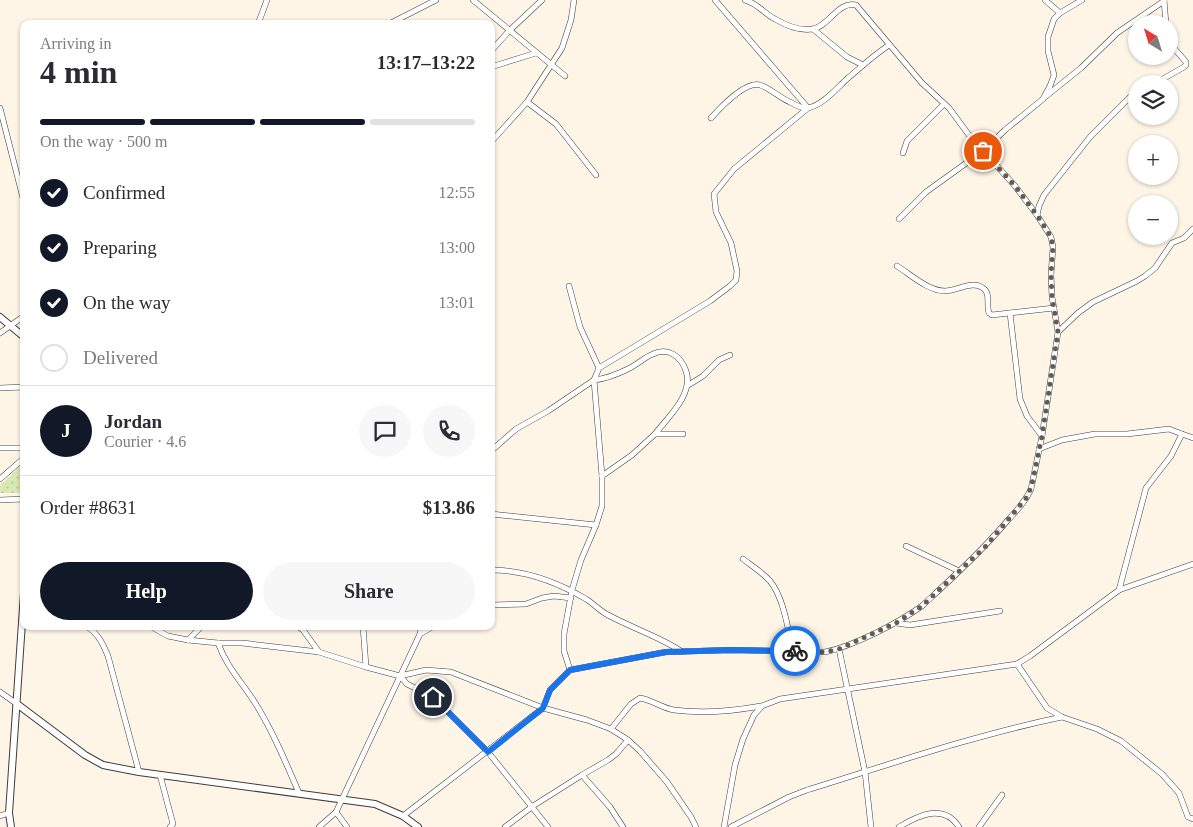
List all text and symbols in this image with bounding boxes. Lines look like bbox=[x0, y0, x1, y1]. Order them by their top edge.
north arrow bbox=[1128, 15, 1178, 65]
map controls bbox=[1128, 15, 1178, 245]
text: Arriving in bbox=[40, 35, 112, 52]
text: 13:17–13:22 bbox=[377, 52, 475, 73]
text: 4 min bbox=[40, 54, 117, 90]
button: layers bbox=[1128, 75, 1178, 125]
pin bbox=[962, 130, 1004, 172]
text: On the way · 500 m bbox=[40, 133, 168, 150]
button: + bbox=[1128, 135, 1178, 185]
icon: bag bbox=[969, 137, 997, 165]
icon: check bbox=[40, 179, 68, 207]
text: Confirmed bbox=[83, 182, 165, 203]
text: 12:55 bbox=[439, 184, 475, 201]
button: − bbox=[1128, 195, 1178, 245]
icon: check bbox=[40, 234, 68, 262]
text: Preparing bbox=[83, 237, 157, 258]
text: 13:00 bbox=[439, 239, 475, 256]
icon: check bbox=[40, 289, 68, 317]
text: On the way bbox=[83, 292, 171, 313]
text: 13:01 bbox=[439, 294, 475, 311]
text: Delivered bbox=[83, 347, 158, 368]
button: chat bbox=[359, 405, 411, 457]
button: phone bbox=[423, 405, 475, 457]
text: Jordan bbox=[104, 411, 162, 432]
text: J bbox=[61, 420, 71, 441]
text: Courier · 4.6 bbox=[104, 433, 186, 450]
text: Order #8631 bbox=[40, 497, 137, 518]
text: $13.86 bbox=[423, 497, 475, 518]
button: Help bbox=[40, 562, 253, 620]
button: Share bbox=[263, 562, 475, 620]
courier bbox=[770, 626, 820, 676]
icon: bike bbox=[781, 637, 809, 665]
pin bbox=[412, 676, 454, 718]
icon: home bbox=[419, 683, 447, 711]

